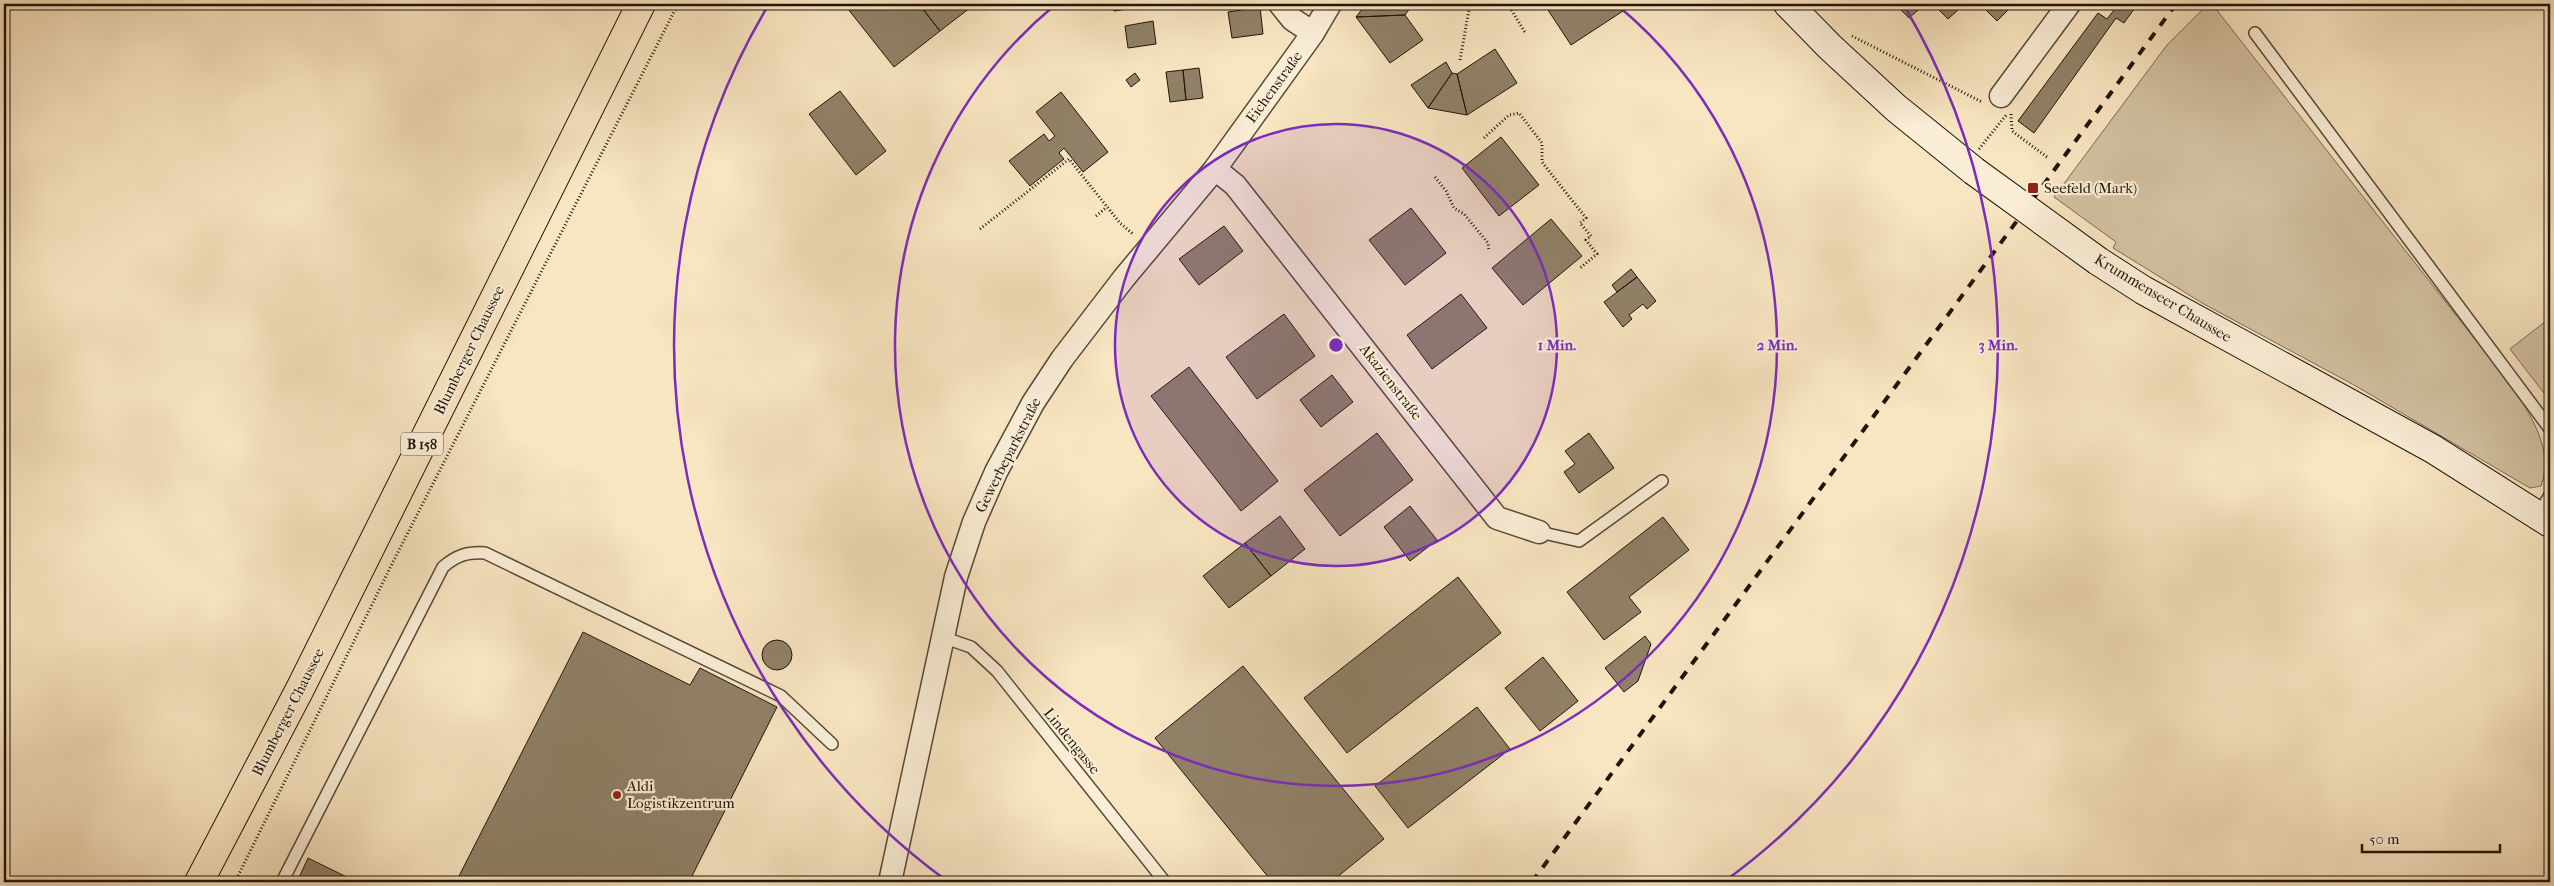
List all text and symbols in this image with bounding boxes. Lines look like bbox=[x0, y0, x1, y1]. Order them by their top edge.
street label: Eichenstraße bbox=[1242, 47, 1306, 126]
place label: Seefeld (Mark) bbox=[2044, 179, 2137, 197]
marker: Seefeld (Mark) bbox=[2026, 181, 2040, 195]
street label: Krummenseer Chaussee bbox=[2091, 250, 2235, 346]
street label: Blumberger Chaussee bbox=[430, 282, 508, 417]
centre of rings bbox=[1327, 336, 1345, 354]
text: 1 Min. bbox=[1538, 336, 1576, 354]
text: 2 Min. bbox=[1757, 336, 1797, 354]
text: 3 Min. bbox=[1978, 336, 2018, 354]
street label: Akazienstraße bbox=[1355, 340, 1427, 424]
street label: Gewerbeparkstraße bbox=[971, 394, 1045, 516]
road number: B 158 bbox=[401, 432, 443, 456]
street label: Blumberger Chaussee bbox=[248, 645, 328, 779]
street label: Lindengasse bbox=[1040, 704, 1104, 778]
place label: Aldi Logistikzentrum bbox=[626, 777, 735, 812]
marker: Aldi Logistikzentrum bbox=[611, 789, 623, 801]
scale bar bbox=[2362, 821, 2499, 853]
text: 50 m bbox=[2369, 830, 2400, 848]

